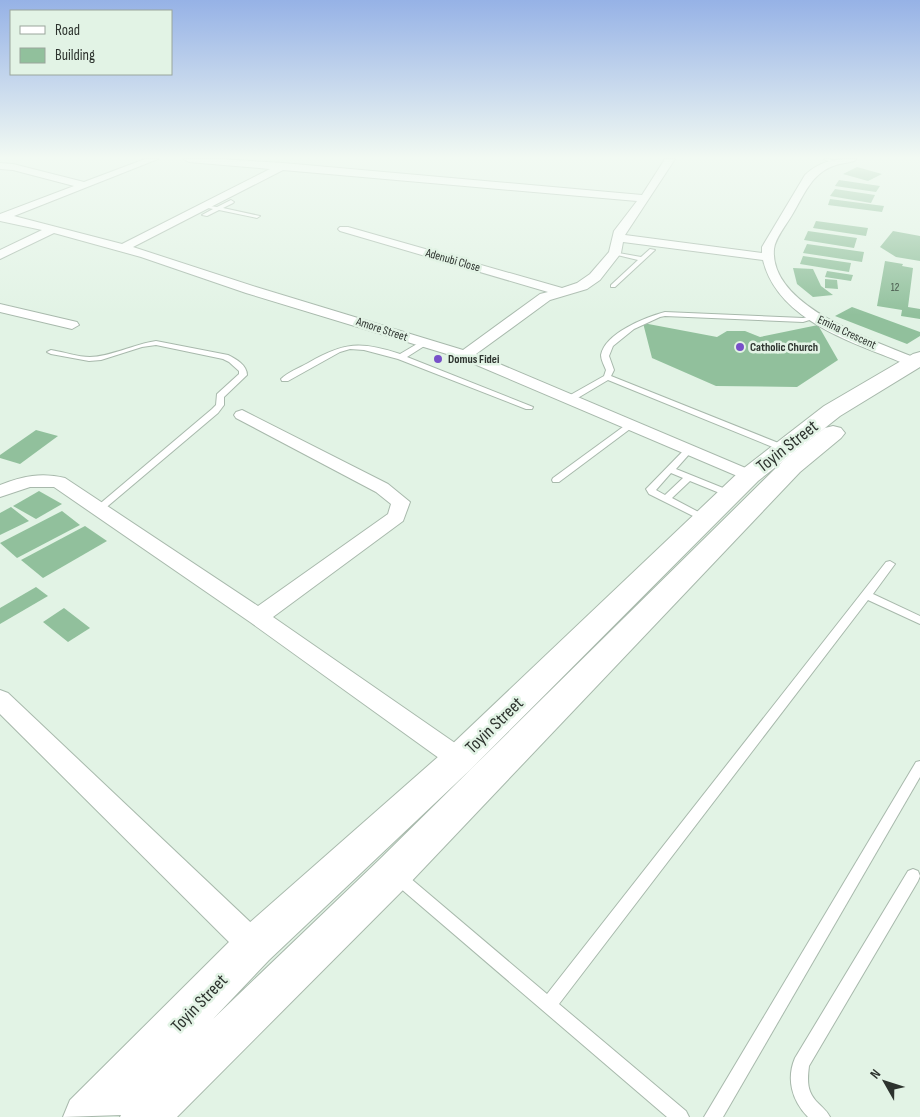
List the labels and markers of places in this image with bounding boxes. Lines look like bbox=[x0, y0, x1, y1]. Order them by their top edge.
place label: Catholic Church bbox=[750, 340, 818, 355]
marker: Catholic Church bbox=[734, 341, 746, 353]
place label: Domus Fidei bbox=[448, 352, 499, 367]
marker: Domus Fidei bbox=[432, 353, 444, 365]

